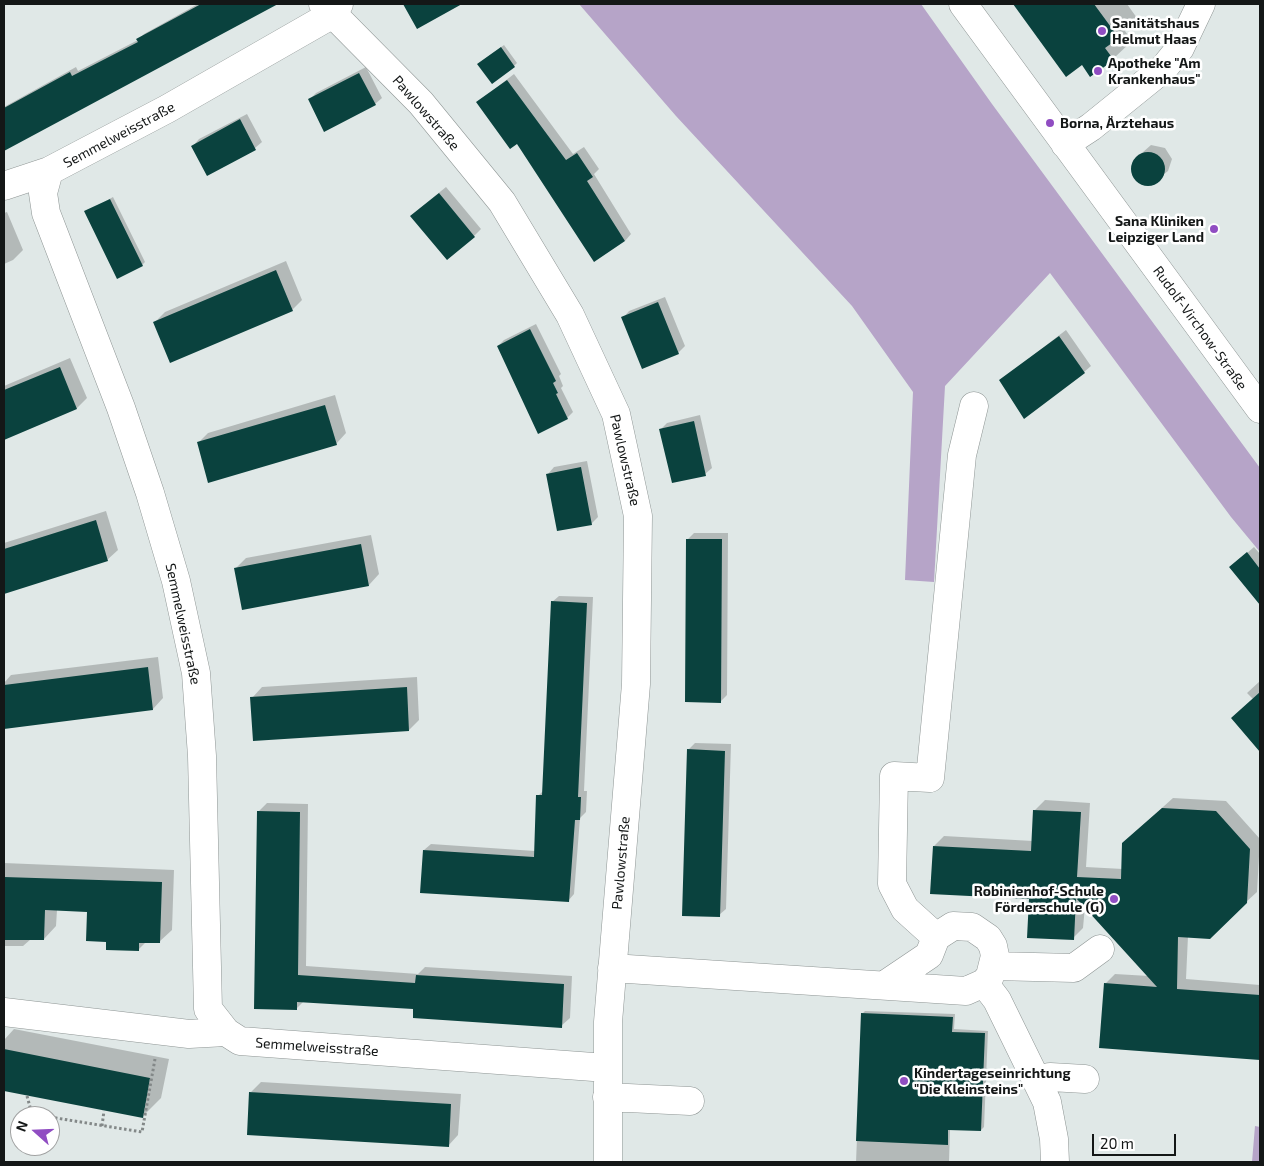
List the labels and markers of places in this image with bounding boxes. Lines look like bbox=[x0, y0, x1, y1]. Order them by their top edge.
place label: Sanitätshaus Helmut Haas bbox=[1112, 15, 1199, 48]
marker: Sanitätshaus Helmut Haas bbox=[1096, 25, 1108, 37]
place label: Apotheke "Am Krankenhaus" bbox=[1108, 55, 1200, 88]
marker: Apotheke "Am Krankenhaus" bbox=[1092, 65, 1104, 77]
place label: Borna, Ärztehaus bbox=[1060, 115, 1174, 131]
marker: Borna, Ärztehaus bbox=[1044, 117, 1056, 129]
place label: Sana Kliniken Leipziger Land bbox=[1108, 213, 1204, 246]
marker: Sana Kliniken Leipziger Land bbox=[1208, 223, 1220, 235]
place label: Robinienhof-Schule Förderschule (G) bbox=[974, 883, 1104, 916]
marker: Robinienhof-Schule Förderschule (G) bbox=[1108, 893, 1120, 905]
place label: Kindertageseinrichtung "Die Kleinsteins" bbox=[914, 1065, 1071, 1098]
marker: Kindertageseinrichtung "Die Kleinsteins" bbox=[898, 1075, 910, 1087]

